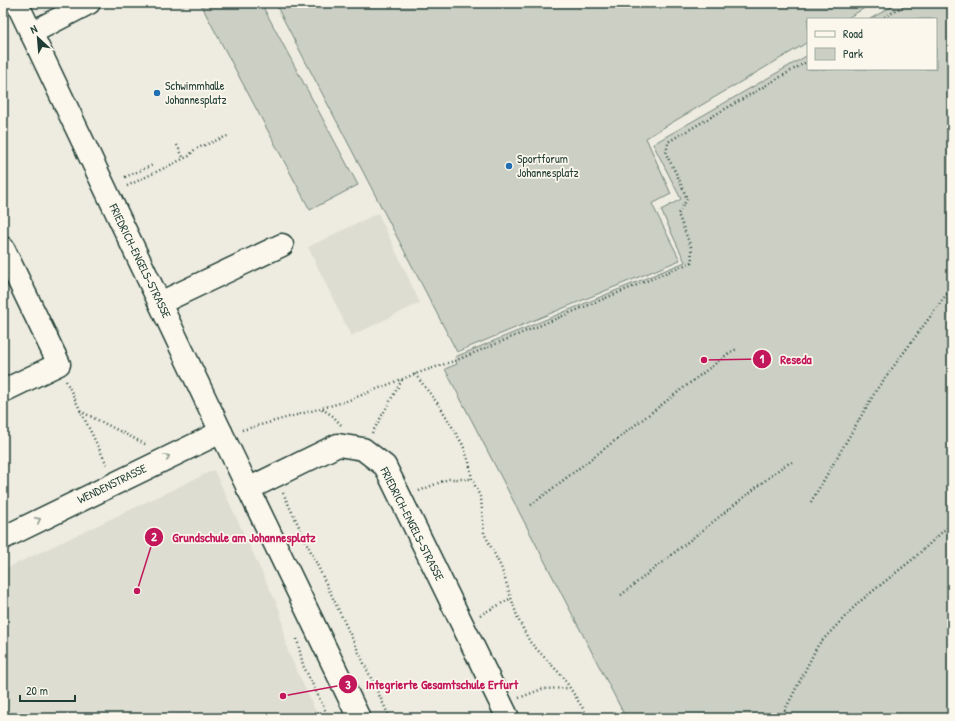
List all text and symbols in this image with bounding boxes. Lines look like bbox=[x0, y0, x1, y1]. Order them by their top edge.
north arrow bbox=[18, 18, 58, 58]
legend bbox=[807, 18, 937, 70]
text: N bbox=[28, 21, 39, 37]
text: Road bbox=[843, 25, 863, 42]
text: Park bbox=[843, 45, 863, 62]
place label: Schwimmhalle Johannesplatz bbox=[165, 77, 227, 108]
marker: Schwimmhalle Johannesplatz bbox=[152, 88, 162, 98]
place label: Sportforum Johannesplatz bbox=[517, 150, 579, 181]
marker: Sportforum Johannesplatz bbox=[504, 161, 514, 171]
street label: FRIEDRICH-ENGELS-STRASSE bbox=[105, 200, 176, 321]
callout: Reseda bbox=[752, 347, 820, 372]
text: 1 bbox=[760, 350, 765, 367]
text: Reseda bbox=[780, 350, 813, 368]
one-way arrow bbox=[163, 454, 171, 462]
street label: WENDENSTRASSE bbox=[74, 459, 150, 508]
street label: FRIEDRICH-ENGELS-STRASSE bbox=[376, 463, 449, 584]
one-way arrow bbox=[34, 517, 41, 525]
callout: Grundschule am Johannesplatz bbox=[144, 525, 324, 550]
text: 2 bbox=[151, 528, 157, 545]
text: Grundschule am Johannesplatz bbox=[172, 528, 316, 547]
callout: Integrierte Gesamtschule Erfurt bbox=[338, 672, 526, 697]
text: Integrierte Gesamtschule Erfurt bbox=[366, 675, 519, 694]
text: 3 bbox=[345, 676, 351, 693]
scale bar bbox=[20, 677, 75, 703]
text: 20 m bbox=[26, 682, 48, 699]

